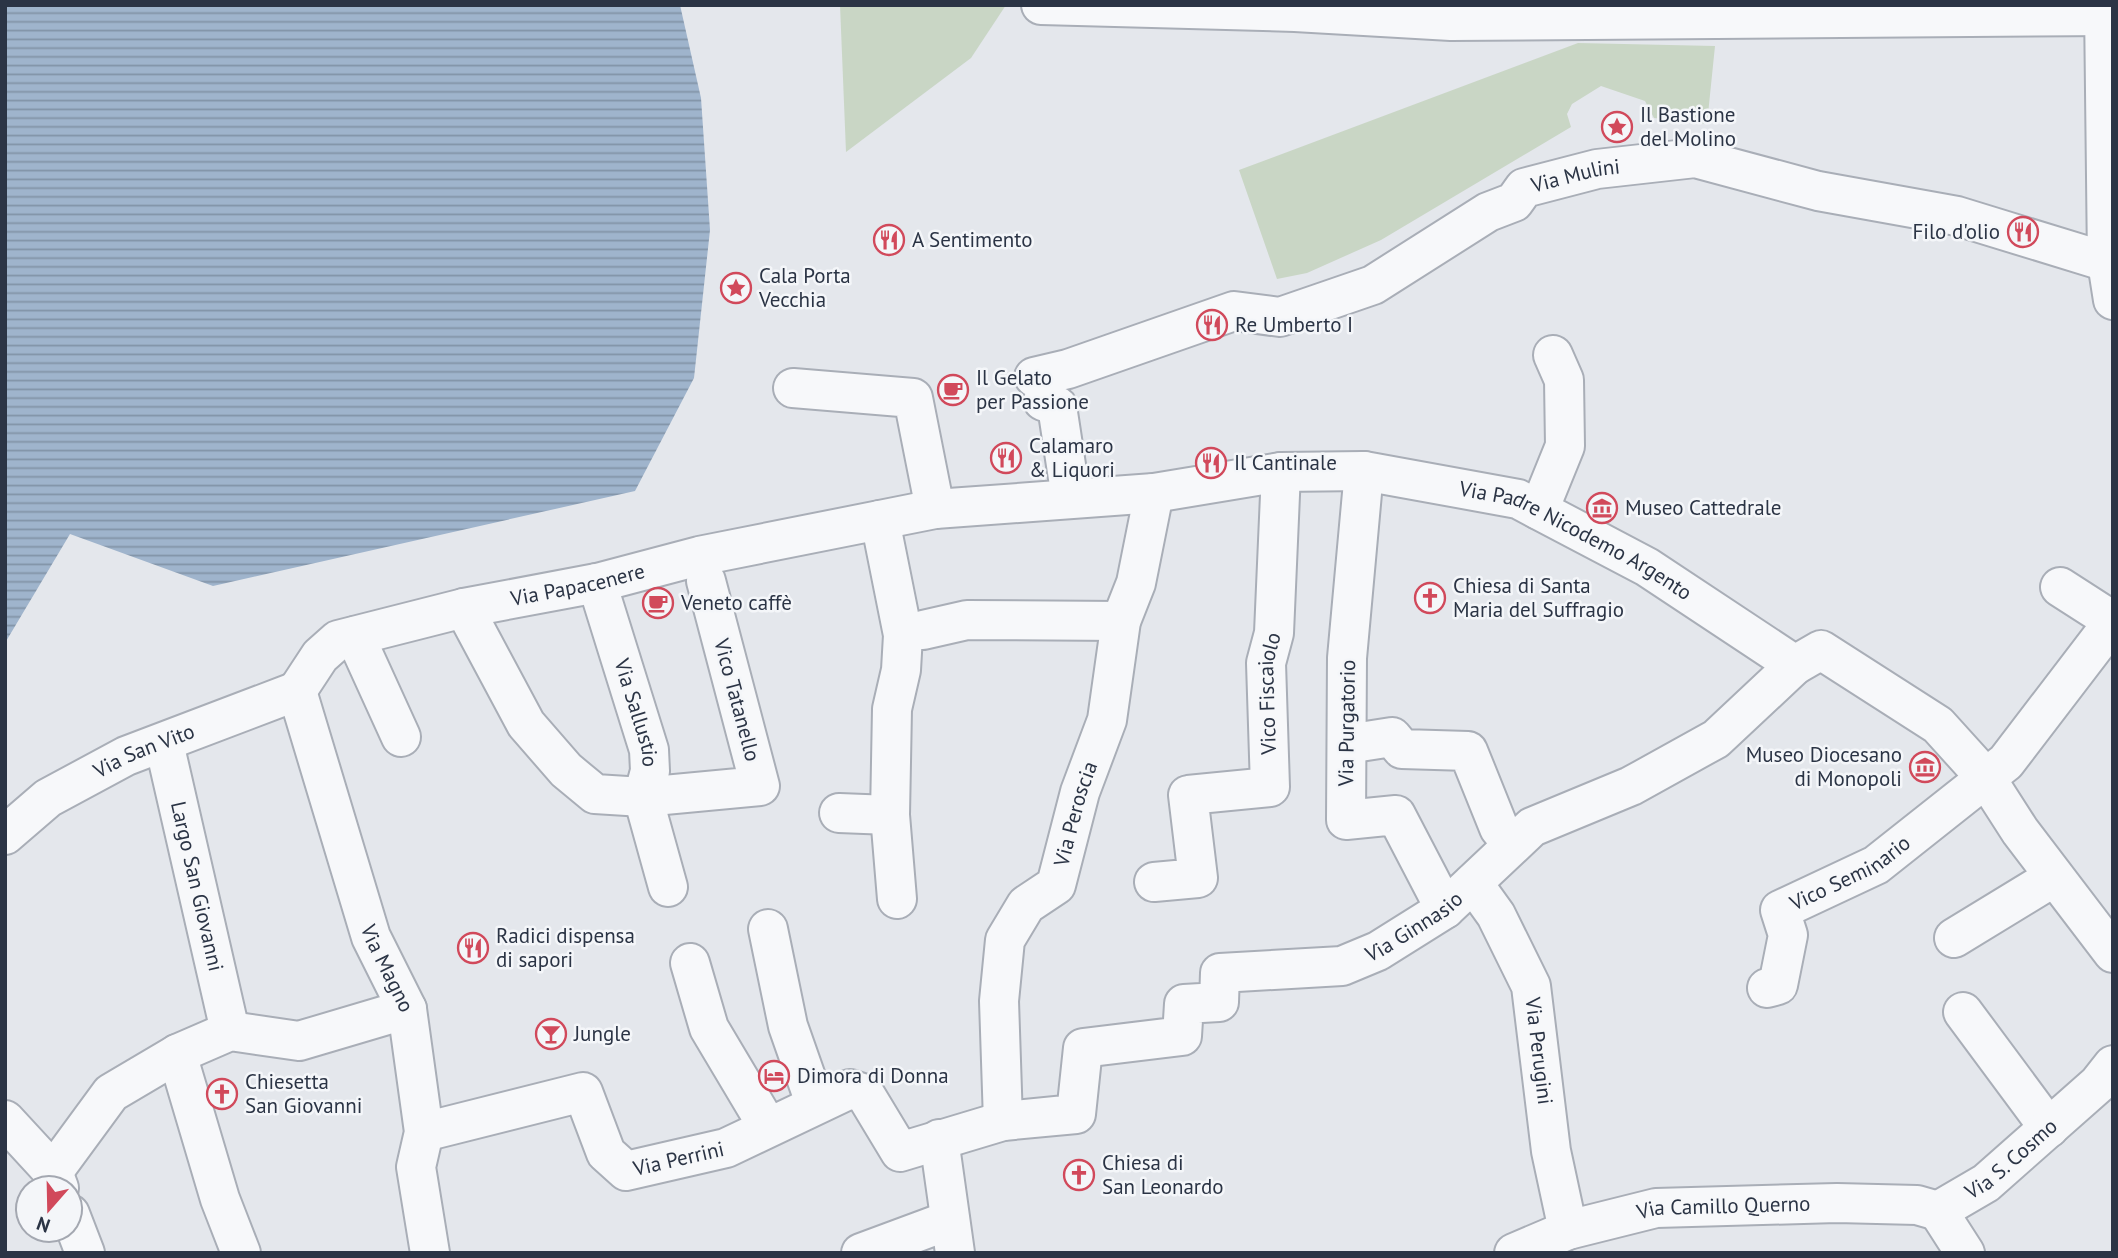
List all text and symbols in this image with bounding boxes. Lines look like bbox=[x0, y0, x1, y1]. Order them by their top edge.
place label: Il Bastione del Molino bbox=[1640, 101, 1736, 152]
place icon: Il Bastione del Molino bbox=[1600, 110, 1634, 144]
street label: Via Mulini bbox=[1527, 153, 1621, 199]
restaurant icon: Filo d'olio bbox=[2006, 215, 2040, 249]
place label: Filo d'olio bbox=[1912, 218, 2000, 245]
restaurant icon: A Sentimento bbox=[872, 223, 906, 257]
place label: A Sentimento bbox=[912, 226, 1032, 253]
place label: Cala Porta Vecchia bbox=[758, 262, 851, 313]
place icon: Cala Porta Vecchia bbox=[719, 271, 753, 305]
restaurant icon: Re Umberto I bbox=[1195, 308, 1229, 342]
place label: Re Umberto I bbox=[1235, 311, 1353, 338]
place label: Il Gelato per Passione bbox=[976, 364, 1089, 415]
cafe icon: Il Gelato per Passione bbox=[936, 373, 970, 407]
place label: Calamaro & Liquori bbox=[1029, 432, 1115, 483]
restaurant icon: Calamaro & Liquori bbox=[989, 441, 1023, 475]
restaurant icon: Il Cantinale bbox=[1194, 446, 1228, 480]
place label: Il Cantinale bbox=[1234, 449, 1337, 476]
street label: Via Padre Nicodemo Argento bbox=[1456, 474, 1697, 606]
museum icon: Museo Cattedrale bbox=[1585, 491, 1619, 525]
place label: Museo Cattedrale bbox=[1625, 494, 1781, 521]
street label: Via Papacenere bbox=[507, 557, 648, 612]
place label: Chiesa di Santa Maria del Suffragio bbox=[1453, 572, 1624, 623]
church icon: Chiesa di Santa Maria del Suffragio bbox=[1413, 581, 1447, 615]
cafe icon: Veneto caffè bbox=[641, 586, 675, 620]
place label: Veneto caffè bbox=[680, 589, 792, 616]
street label: Vico Fiscaiolo bbox=[1252, 629, 1287, 756]
street label: Vico Tatanello bbox=[708, 635, 767, 764]
street label: Via Sallustio bbox=[608, 654, 664, 768]
street label: Via Purgatorio bbox=[1332, 659, 1361, 788]
street label: Via San Vito bbox=[88, 717, 198, 785]
place label: Museo Diocesano di Monopoli bbox=[1746, 741, 1902, 792]
museum icon: Museo Diocesano di Monopoli bbox=[1908, 750, 1942, 784]
street label: Via Peroscia bbox=[1047, 757, 1103, 870]
street label: Largo San Giovanni bbox=[165, 799, 230, 974]
street label: Vico Seminario bbox=[1784, 829, 1916, 917]
street label: Via Ginnasio bbox=[1360, 885, 1468, 968]
street label: Via Magno bbox=[355, 920, 420, 1017]
place label: Radici dispensa di sapori bbox=[496, 922, 635, 973]
restaurant icon: Radici dispensa di sapori bbox=[456, 931, 490, 965]
street label: Via Perugini bbox=[1519, 995, 1559, 1106]
bar icon: Jungle bbox=[534, 1017, 568, 1051]
place label: Jungle bbox=[573, 1020, 631, 1047]
hotel icon: Dimora di Donna bbox=[757, 1059, 791, 1093]
place label: Dimora di Donna bbox=[797, 1062, 949, 1089]
place label: Chiesetta San Giovanni bbox=[245, 1068, 362, 1119]
church icon: Chiesetta San Giovanni bbox=[205, 1077, 239, 1111]
street label: Via S. Cosmo bbox=[1959, 1112, 2063, 1206]
street label: Via Perrini bbox=[629, 1135, 726, 1182]
place label: Chiesa di San Leonardo bbox=[1102, 1149, 1224, 1200]
church icon: Chiesa di San Leonardo bbox=[1062, 1158, 1096, 1192]
north arrow bbox=[14, 1174, 84, 1244]
street label: Via Camillo Querno bbox=[1633, 1190, 1811, 1226]
text: N bbox=[33, 1212, 53, 1238]

